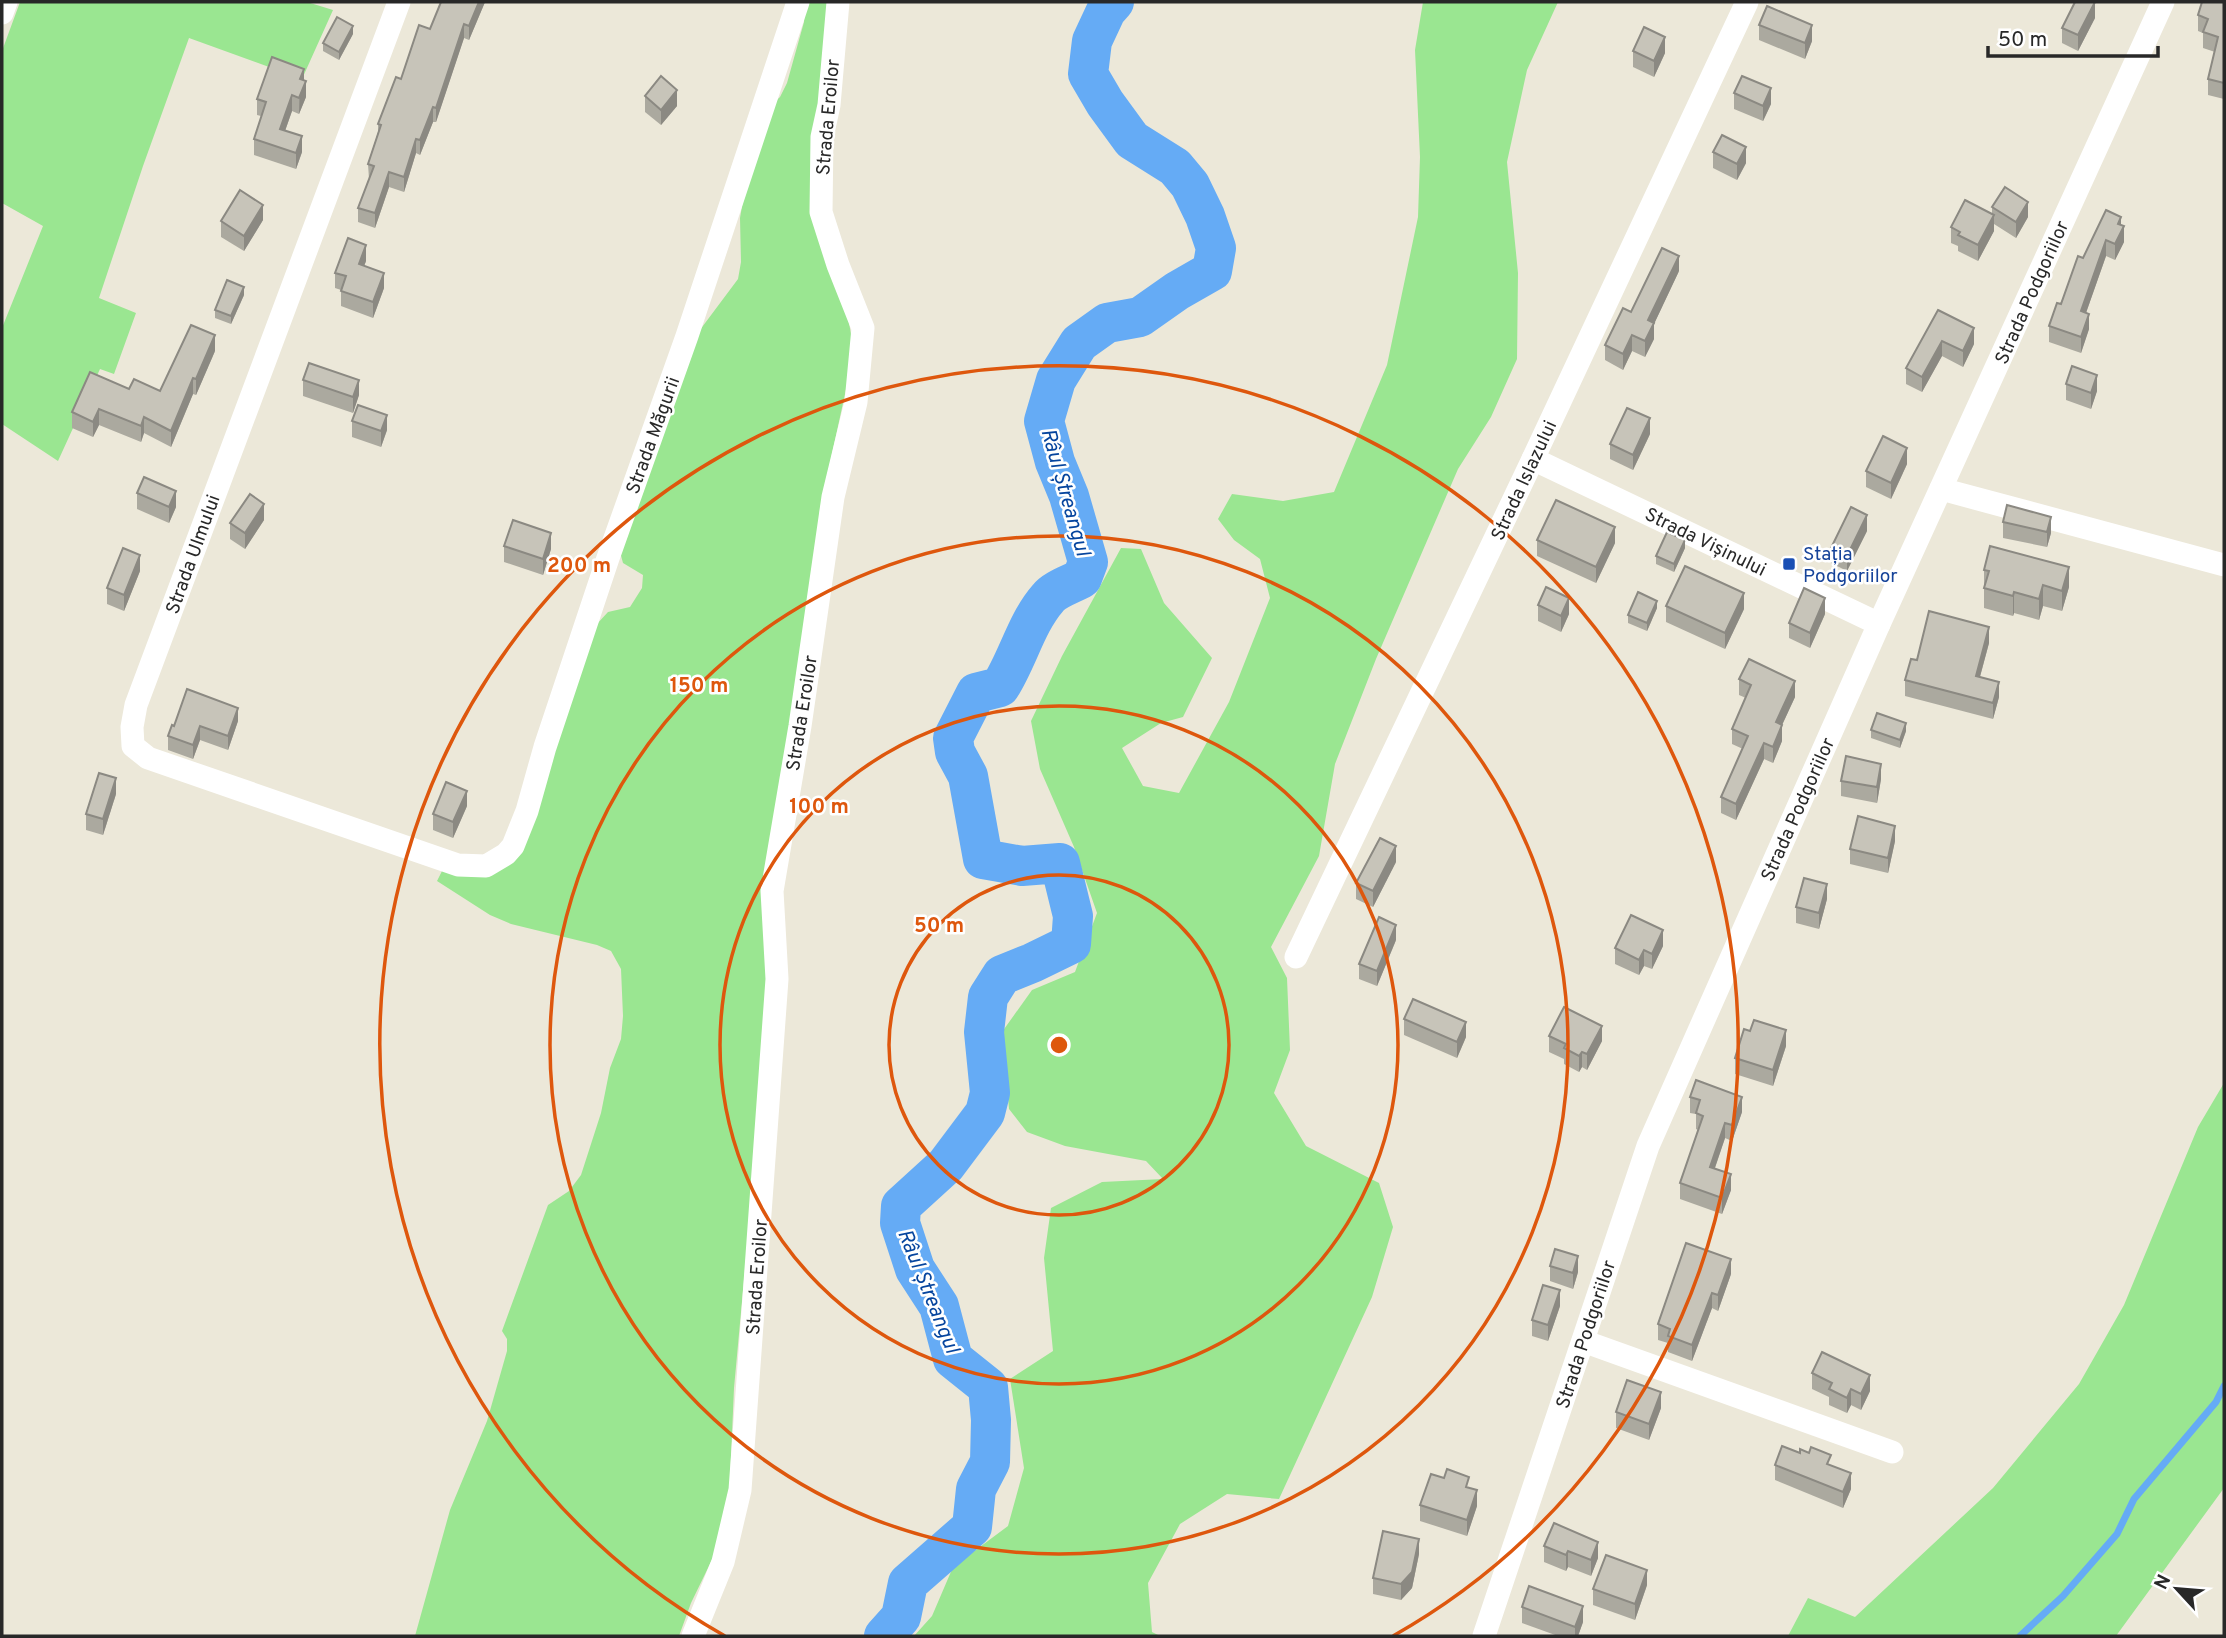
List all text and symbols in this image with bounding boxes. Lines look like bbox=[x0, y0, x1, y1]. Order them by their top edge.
scale bar bbox=[1988, 14, 2158, 58]
text: 50 m bbox=[1998, 27, 2047, 54]
street label: Strada Eroilor bbox=[812, 57, 846, 176]
street label: Strada Podgoriilor bbox=[1990, 217, 2075, 368]
street label: Strada Măgurii bbox=[622, 374, 686, 498]
street label: Strada Islazului bbox=[1487, 417, 1563, 545]
water label: Râul Ștreangul bbox=[1033, 425, 1096, 561]
street label: Strada Ulmului bbox=[161, 492, 227, 618]
street label: Strada Vișinului bbox=[1640, 503, 1770, 583]
place label: Stația Podgoriilor bbox=[1803, 543, 1898, 589]
text: 200 m bbox=[547, 553, 611, 580]
marker: Stația Podgoriilor bbox=[1781, 556, 1797, 572]
street label: Strada Eroilor bbox=[782, 653, 824, 773]
text: 150 m bbox=[670, 673, 728, 700]
street label: Strada Podgoriilor bbox=[1756, 734, 1841, 885]
text: 100 m bbox=[789, 794, 849, 821]
text: 50 m bbox=[914, 913, 964, 940]
centre of rings bbox=[1047, 1033, 1071, 1057]
street label: Strada Eroilor bbox=[742, 1218, 774, 1336]
water label: Râul Ștreangul bbox=[890, 1225, 965, 1359]
street label: Strada Podgoriilor bbox=[1552, 1257, 1622, 1412]
north arrow bbox=[2142, 1554, 2212, 1624]
text: N bbox=[2150, 1571, 2177, 1594]

